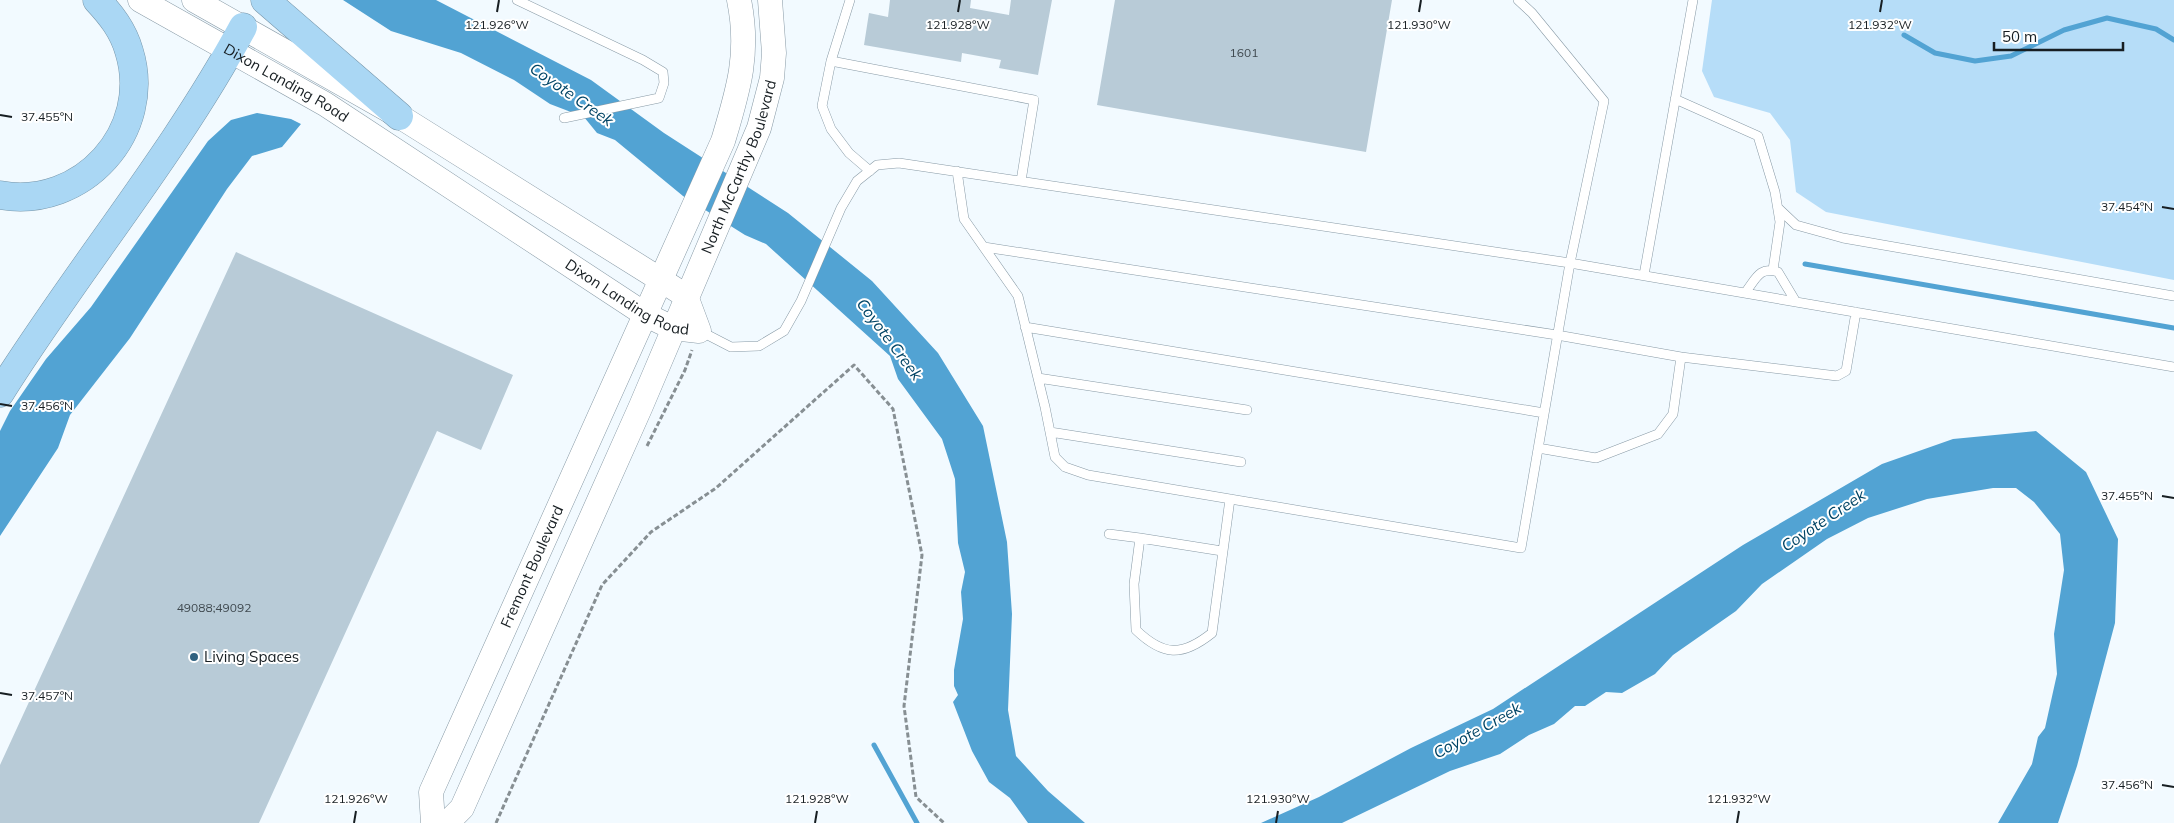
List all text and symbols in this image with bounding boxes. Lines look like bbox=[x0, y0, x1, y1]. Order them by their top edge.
text: 121.926°W bbox=[465, 17, 529, 32]
text: 121.928°W bbox=[926, 17, 990, 32]
text: 121.930°W bbox=[1387, 17, 1451, 32]
text: 121.932°W bbox=[1848, 17, 1912, 32]
scale bar bbox=[1994, 20, 2123, 52]
text: 50 m bbox=[2002, 27, 2037, 46]
street label: Dixon Landing Road bbox=[221, 39, 353, 126]
house number: 1601 bbox=[1230, 45, 1258, 60]
water label: Coyote Creek bbox=[526, 58, 618, 131]
street label: North McCarthy Boulevard bbox=[697, 78, 780, 256]
text: 37.455°N bbox=[21, 109, 73, 124]
text: 37.454°N bbox=[2101, 199, 2153, 214]
street label: Dixon Landing Road bbox=[562, 254, 690, 339]
water label: Coyote Creek bbox=[853, 294, 928, 385]
text: 37.456°N bbox=[21, 398, 73, 413]
water label: Coyote Creek bbox=[1777, 484, 1870, 556]
text: 37.455°N bbox=[2101, 488, 2153, 503]
street label: Fremont Boulevard bbox=[496, 502, 567, 631]
house number: 49088;49092 bbox=[177, 600, 251, 615]
place label: Living Spaces bbox=[204, 647, 299, 666]
marker: Living Spaces bbox=[188, 651, 200, 663]
text: 37.457°N bbox=[21, 688, 73, 703]
water label: Coyote Creek bbox=[1429, 697, 1525, 762]
text: 37.456°N bbox=[2101, 777, 2153, 792]
text: 121.926°W bbox=[324, 791, 388, 806]
text: 121.928°W bbox=[785, 791, 849, 806]
text: 121.930°W bbox=[1246, 791, 1310, 806]
text: 121.932°W bbox=[1707, 791, 1771, 806]

